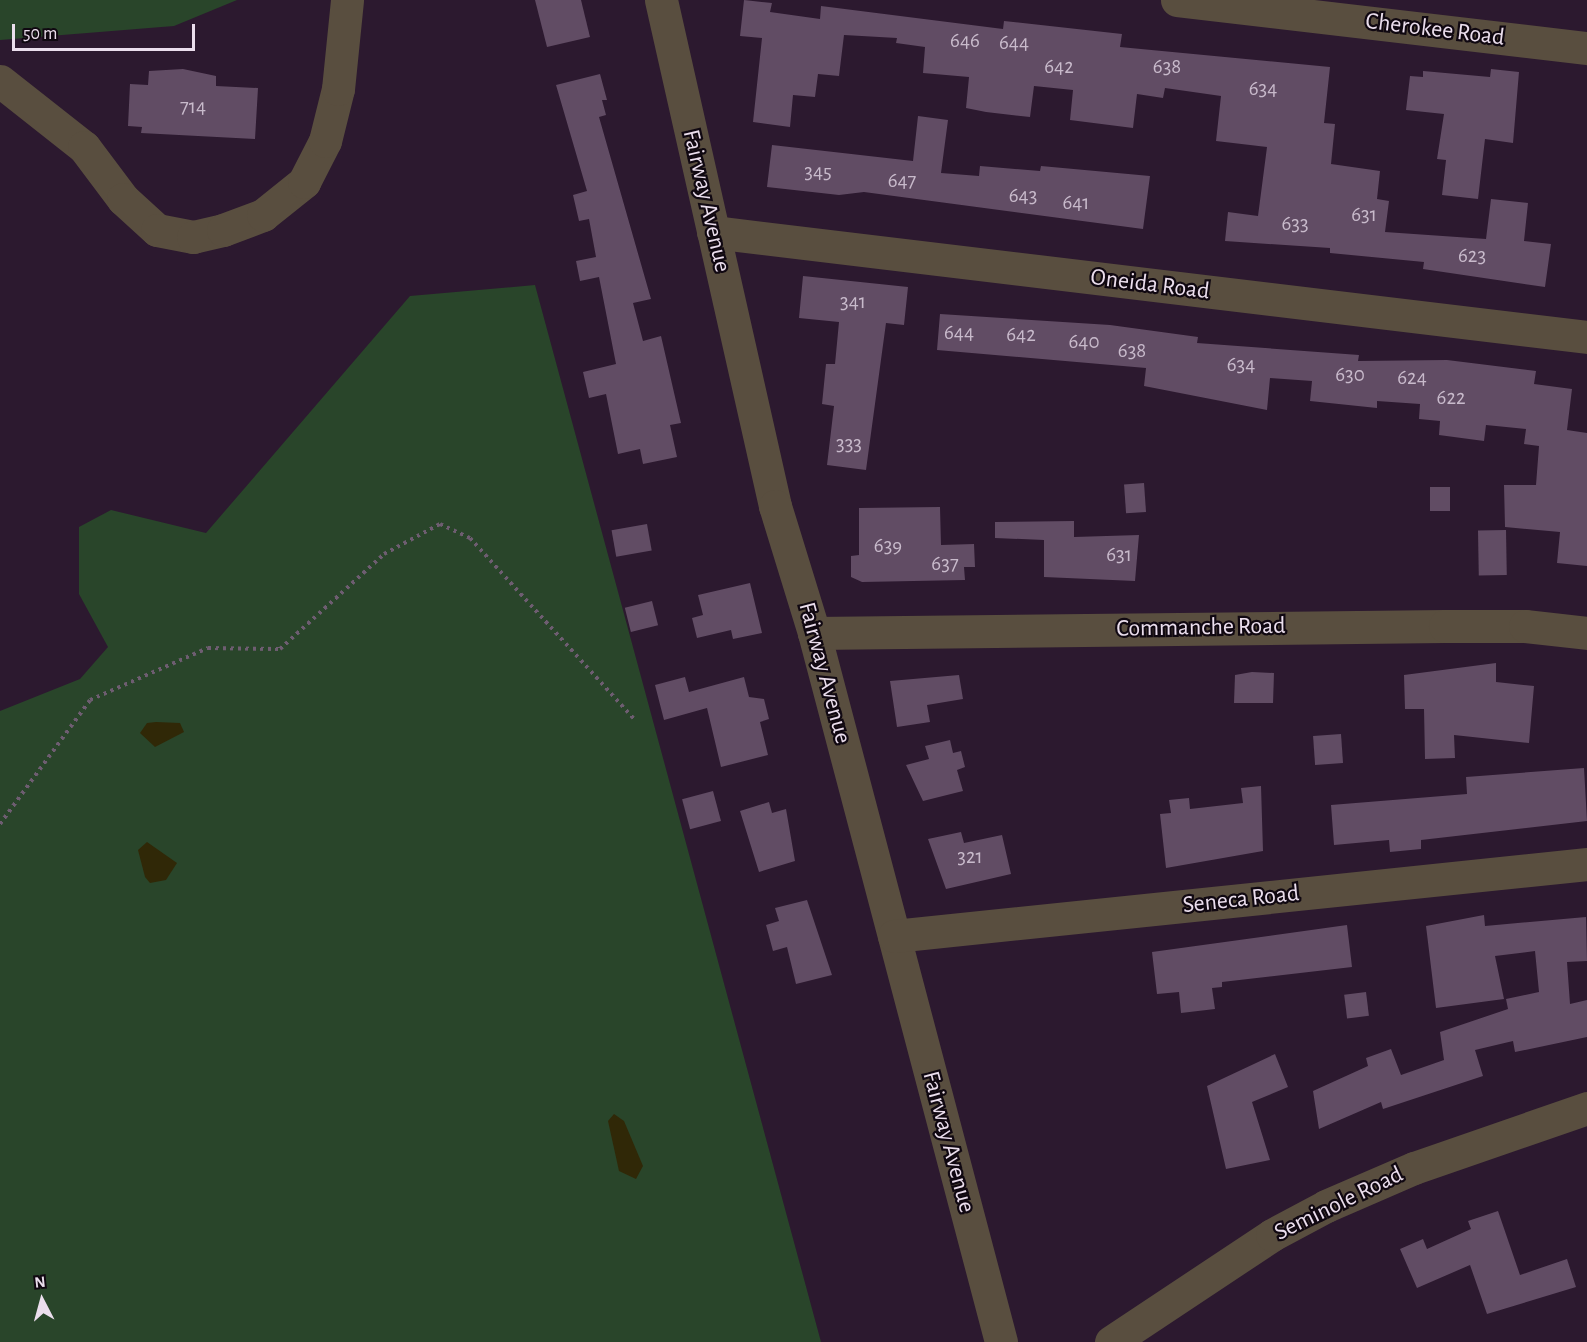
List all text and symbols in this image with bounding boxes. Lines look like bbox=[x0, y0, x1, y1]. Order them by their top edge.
street label: Cherokee Road bbox=[1364, 7, 1506, 53]
scale bar bbox=[15, 12, 198, 50]
text: 50 m bbox=[23, 25, 57, 43]
house number: 646 bbox=[950, 28, 980, 54]
house number: 644 bbox=[999, 30, 1029, 56]
house number: 642 bbox=[1044, 54, 1074, 80]
house number: 638 bbox=[1153, 54, 1181, 80]
house number: 634 bbox=[1249, 76, 1277, 102]
house number: 714 bbox=[180, 94, 206, 120]
street label: Fairway Avenue bbox=[676, 127, 736, 275]
house number: 345 bbox=[804, 159, 832, 185]
house number: 647 bbox=[888, 168, 916, 194]
house number: 643 bbox=[1009, 183, 1037, 209]
house number: 641 bbox=[1062, 190, 1090, 216]
house number: 631 bbox=[1351, 202, 1377, 228]
house number: 633 bbox=[1281, 211, 1309, 237]
house number: 623 bbox=[1458, 243, 1486, 269]
street label: Oneida Road bbox=[1089, 263, 1211, 307]
house number: 341 bbox=[840, 289, 866, 315]
house number: 644 bbox=[944, 320, 974, 346]
house number: 642 bbox=[1006, 322, 1036, 348]
house number: 640 bbox=[1068, 329, 1100, 355]
house number: 638 bbox=[1118, 338, 1146, 364]
house number: 634 bbox=[1227, 352, 1255, 378]
house number: 630 bbox=[1335, 362, 1365, 388]
house number: 624 bbox=[1397, 365, 1427, 391]
house number: 622 bbox=[1437, 385, 1465, 411]
house number: 333 bbox=[836, 431, 862, 457]
house number: 639 bbox=[874, 533, 902, 559]
house number: 631 bbox=[1106, 542, 1132, 568]
house number: 637 bbox=[931, 551, 959, 577]
street label: Fairway Avenue bbox=[791, 599, 857, 747]
street label: Commanche Road bbox=[1116, 612, 1286, 644]
house number: 321 bbox=[957, 844, 983, 870]
street label: Seneca Road bbox=[1181, 880, 1301, 920]
street label: Fairway Avenue bbox=[915, 1068, 981, 1216]
street label: Seminole Road bbox=[1270, 1160, 1408, 1248]
north arrow bbox=[12, 1270, 72, 1330]
text: N bbox=[34, 1274, 46, 1291]

